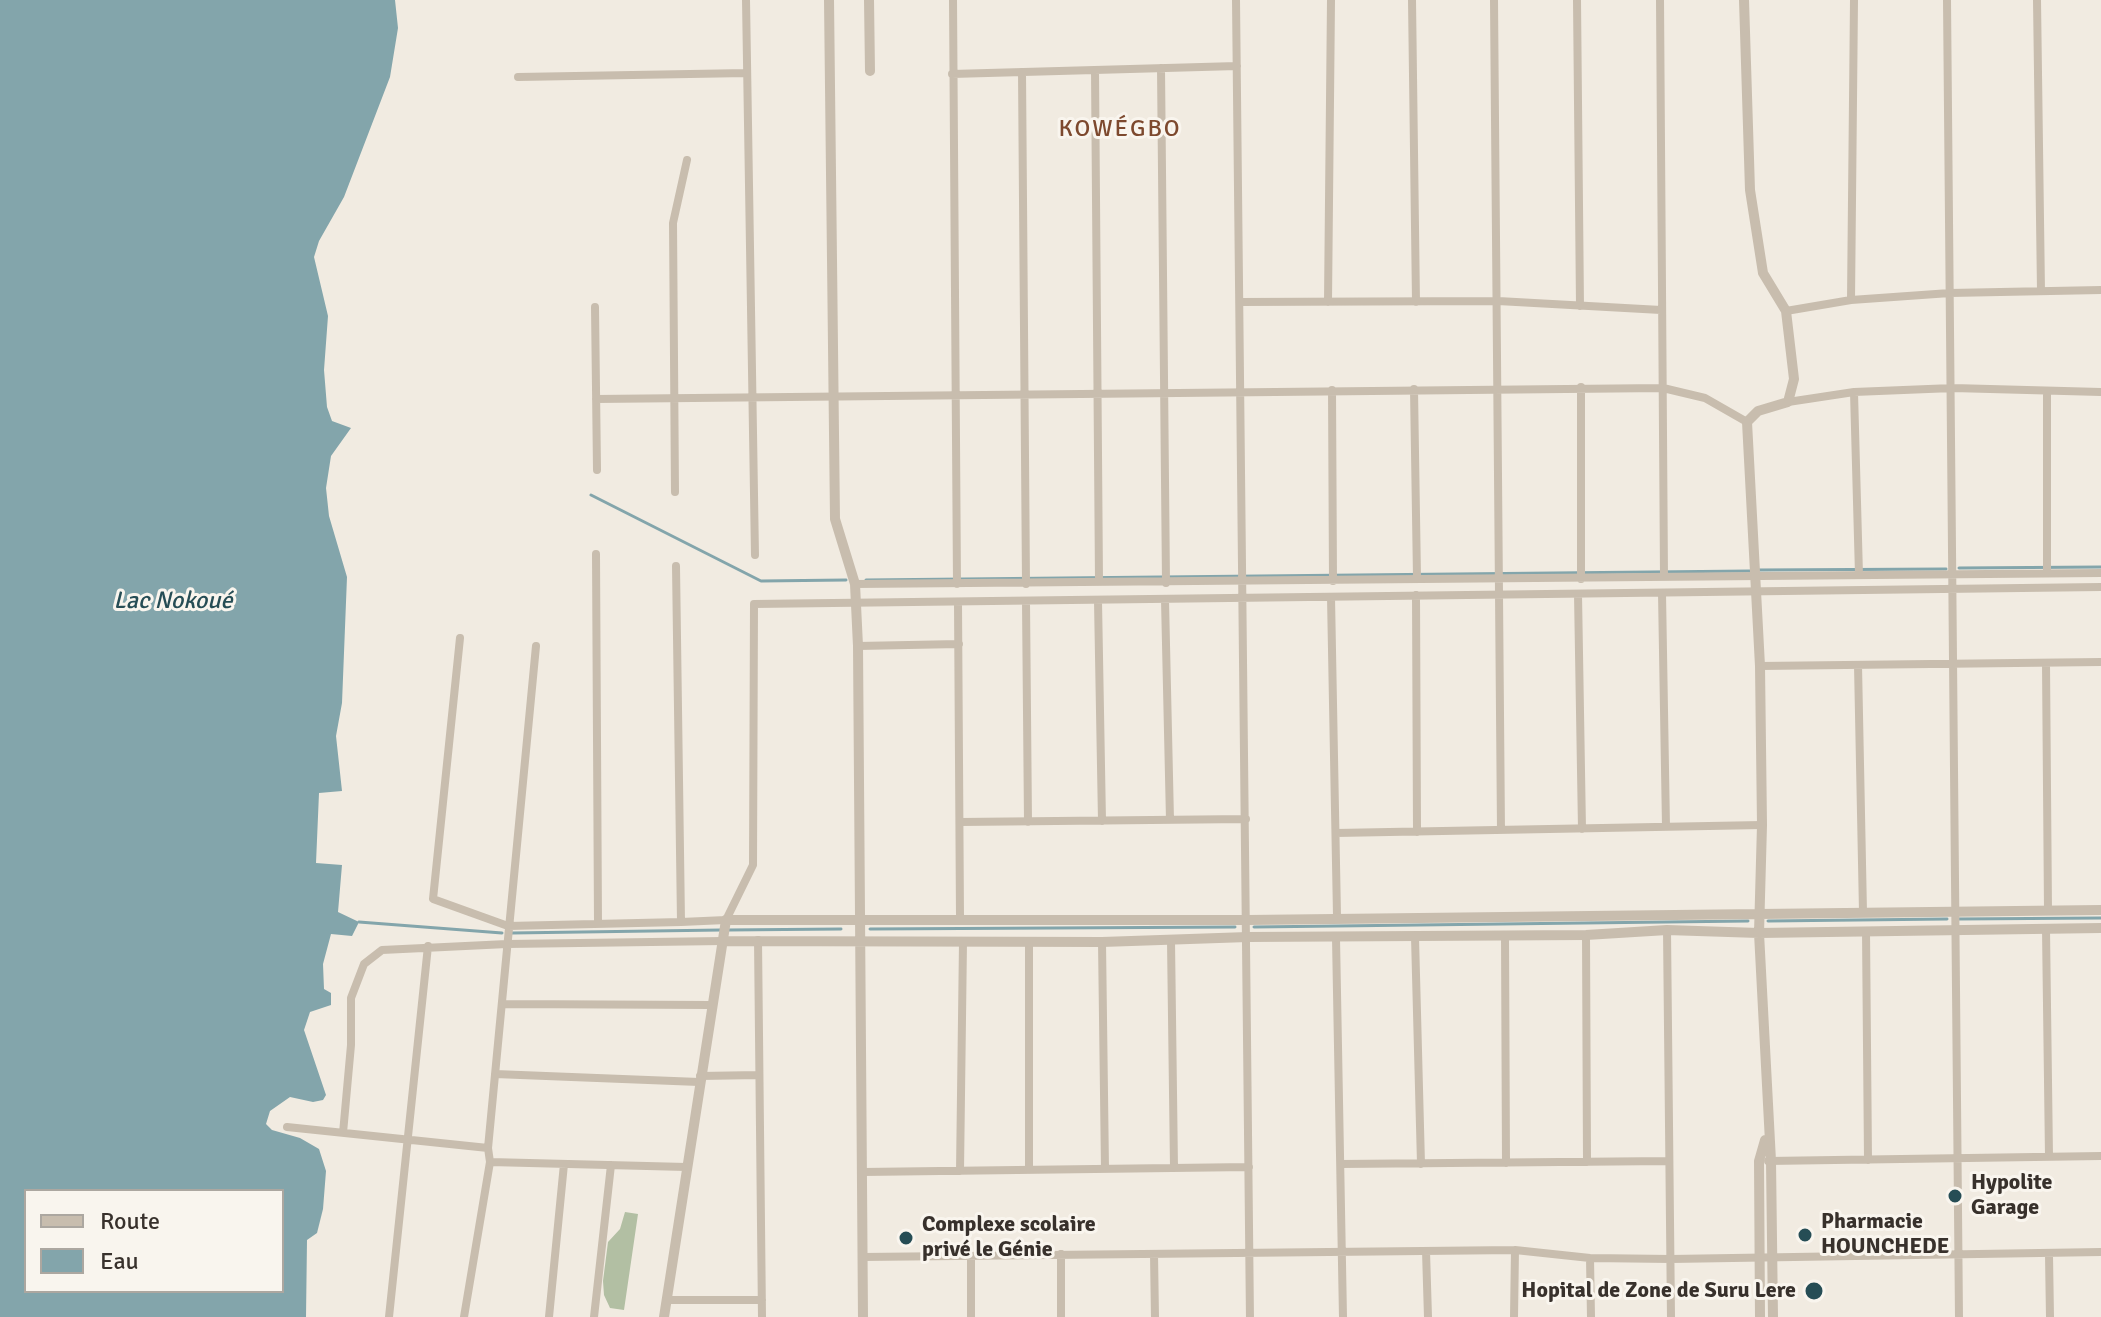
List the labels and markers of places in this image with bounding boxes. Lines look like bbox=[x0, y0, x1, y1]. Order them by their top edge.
place label: Hypolite Garage bbox=[1971, 1170, 2052, 1222]
marker: Hypolite Garage bbox=[1946, 1187, 1964, 1205]
place label: Pharmacie HOUNCHEDE bbox=[1821, 1209, 1949, 1260]
place label: Complexe scolaire privé le Génie bbox=[922, 1212, 1096, 1264]
marker: Pharmacie HOUNCHEDE bbox=[1796, 1226, 1814, 1244]
marker: Complexe scolaire privé le Génie bbox=[897, 1229, 915, 1247]
place label: Hopital de Zone de Suru Lere bbox=[1521, 1278, 1796, 1304]
marker: Hopital de Zone de Suru Lere bbox=[1803, 1280, 1825, 1302]

